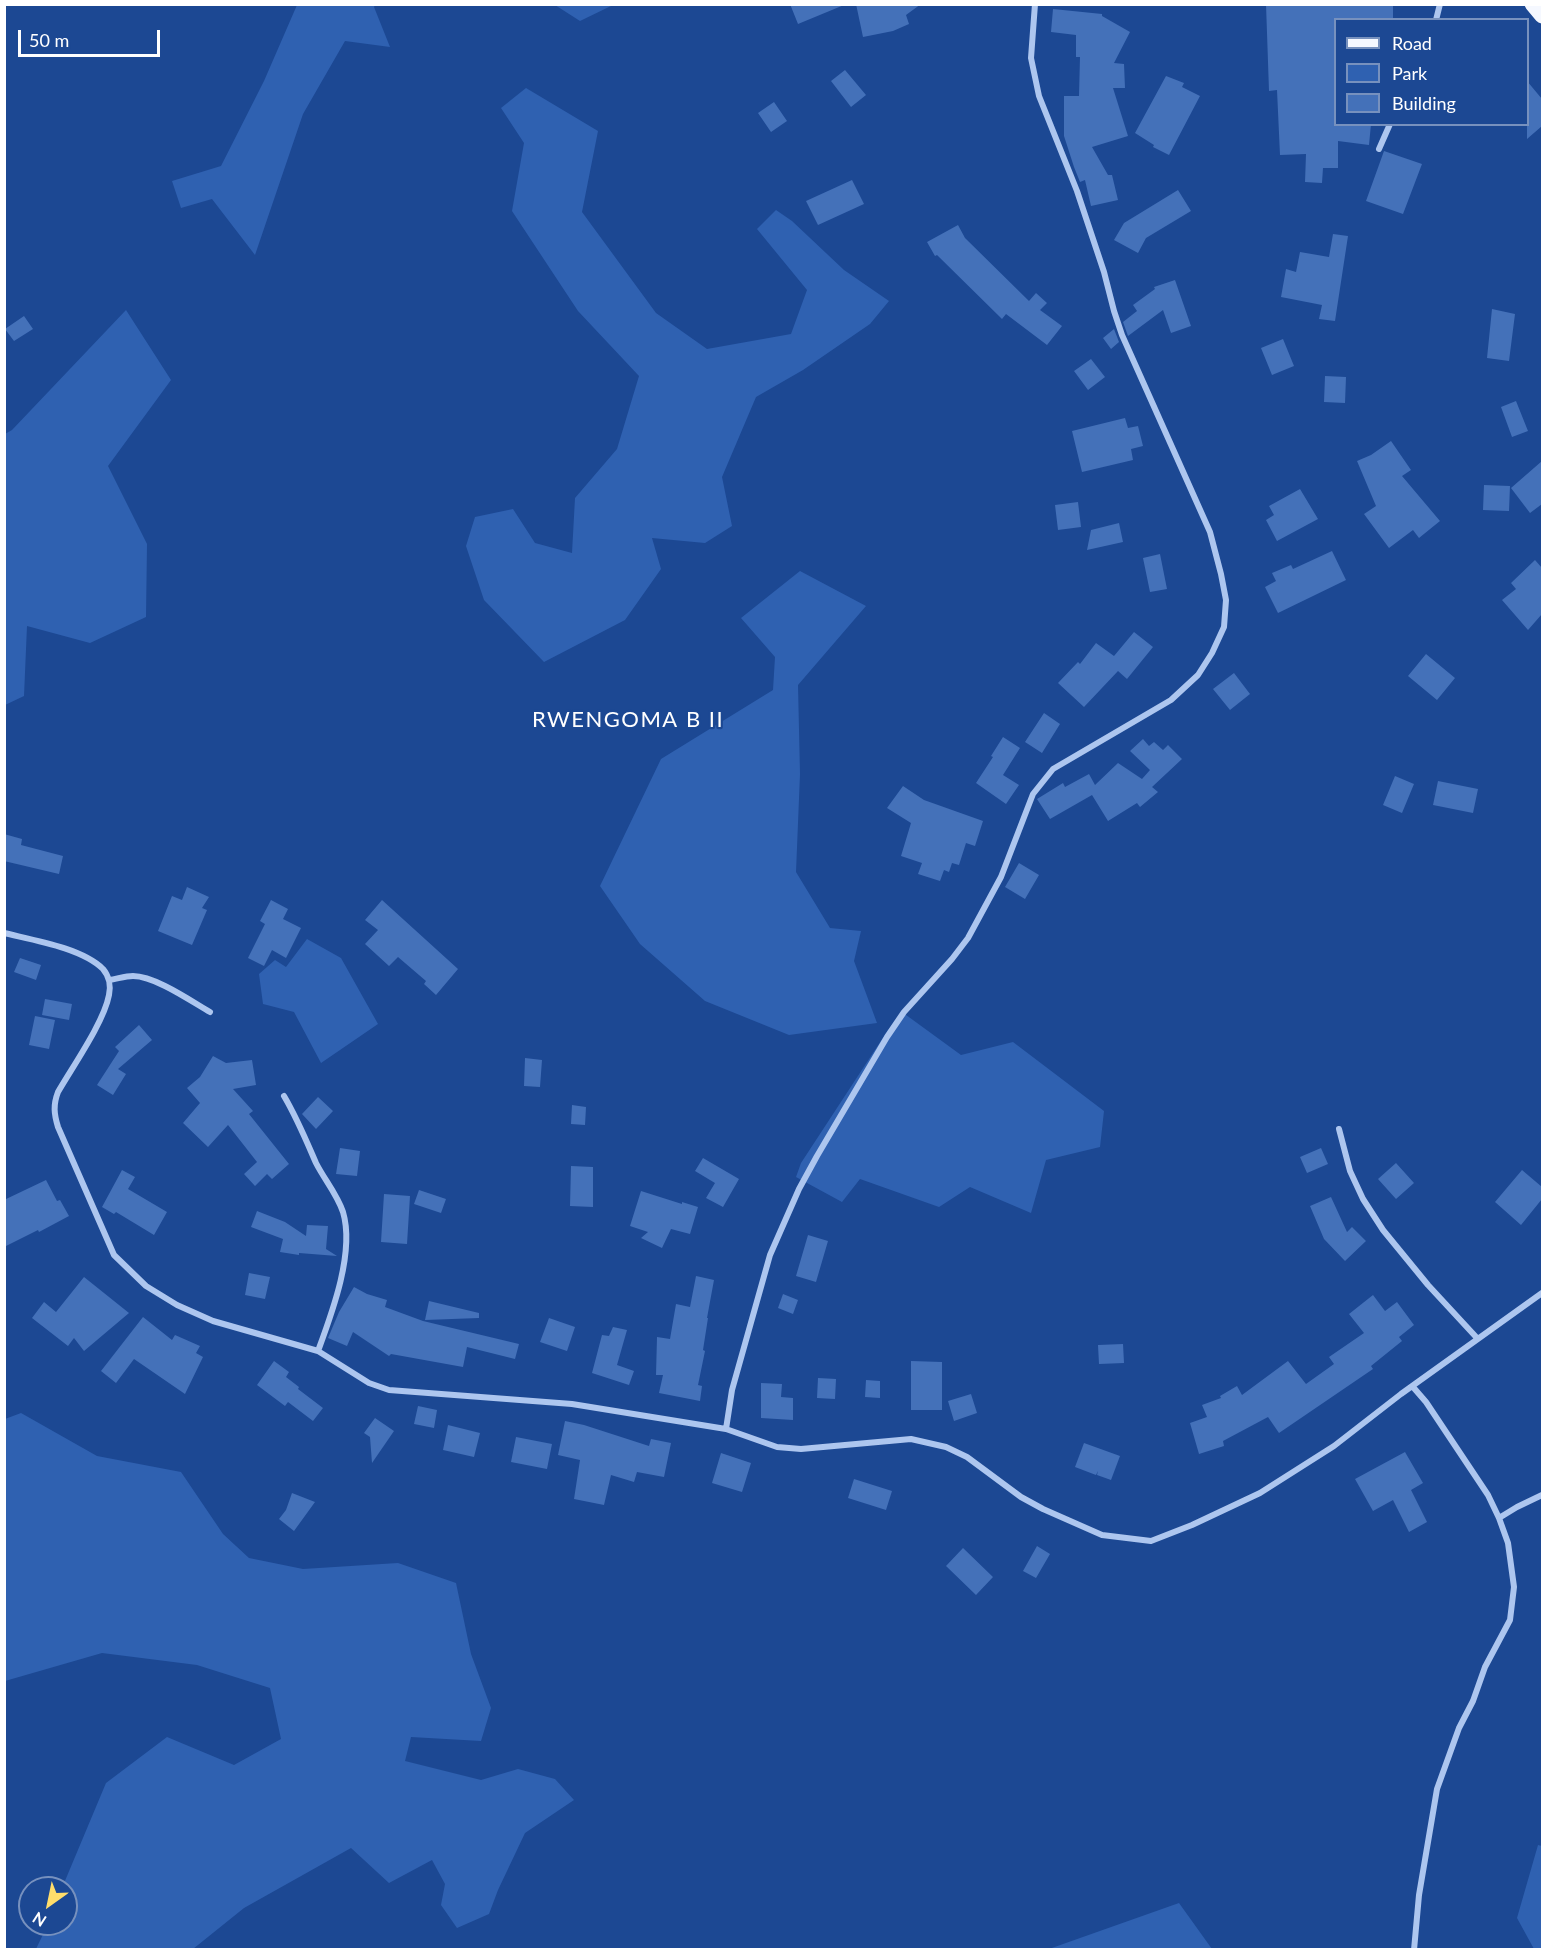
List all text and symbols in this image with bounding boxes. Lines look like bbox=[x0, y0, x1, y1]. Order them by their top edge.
scale bar bbox=[21, 18, 164, 56]
legend bbox=[1334, 18, 1529, 126]
text: 50 m bbox=[29, 29, 69, 51]
text: Road bbox=[1392, 32, 1432, 54]
text: Park bbox=[1392, 62, 1427, 84]
text: Building bbox=[1392, 92, 1456, 114]
district label: RWENGOMA B II bbox=[532, 707, 724, 733]
north arrow bbox=[18, 1876, 78, 1936]
text: N bbox=[29, 1909, 49, 1931]

